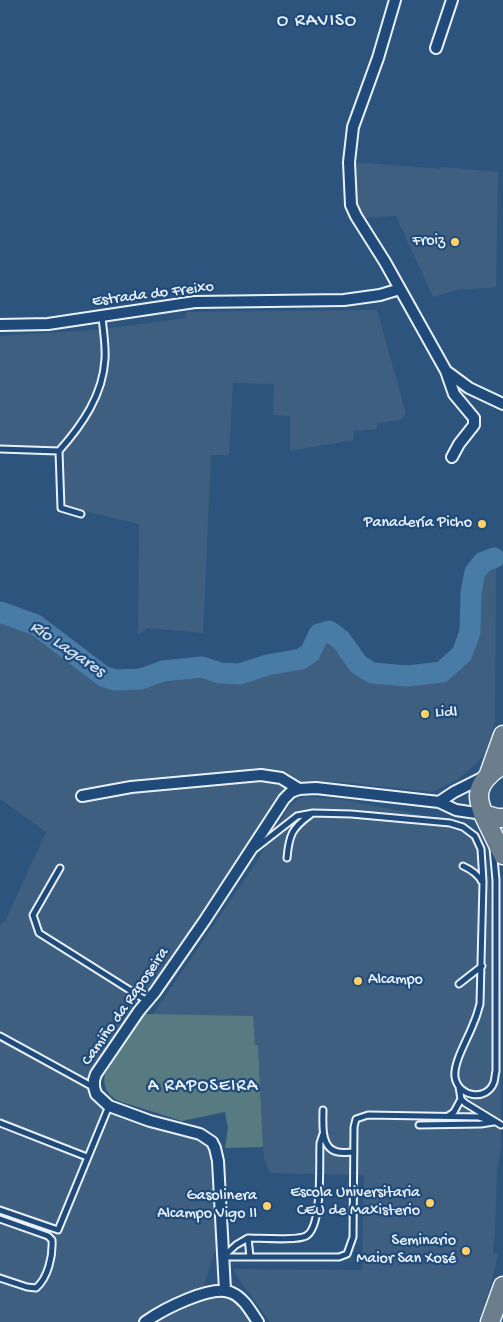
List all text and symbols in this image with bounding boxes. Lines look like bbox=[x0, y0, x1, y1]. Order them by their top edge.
district label: O RAVISO bbox=[276, 11, 358, 33]
place label: Froiz bbox=[412, 232, 445, 252]
marker: Froiz bbox=[449, 236, 461, 248]
street label: Estrada do Freixo bbox=[91, 278, 215, 312]
place label: Panadería Picho bbox=[364, 514, 472, 534]
marker: Panadería Picho bbox=[476, 518, 488, 530]
water label: Río Lagares bbox=[25, 617, 109, 683]
place label: Lidl bbox=[435, 704, 457, 724]
marker: Lidl bbox=[419, 708, 431, 720]
street label: Camiño da Raposeira bbox=[78, 944, 174, 1070]
place label: Alcampo bbox=[368, 971, 423, 991]
marker: Alcampo bbox=[352, 975, 364, 987]
district label: A RAPOSEIRA bbox=[146, 1076, 260, 1098]
place label: Escola Universitaria CEU de Maxisterio bbox=[290, 1184, 420, 1222]
place label: Gasolinera Alcampo Vigo II bbox=[157, 1187, 257, 1225]
marker: Escola Universitaria CEU de Maxisterio bbox=[424, 1197, 436, 1209]
marker: Gasolinera Alcampo Vigo II bbox=[261, 1200, 273, 1212]
place label: Seminario Maior San Xosé bbox=[356, 1232, 456, 1270]
marker: Seminario Maior San Xosé bbox=[460, 1245, 472, 1257]

